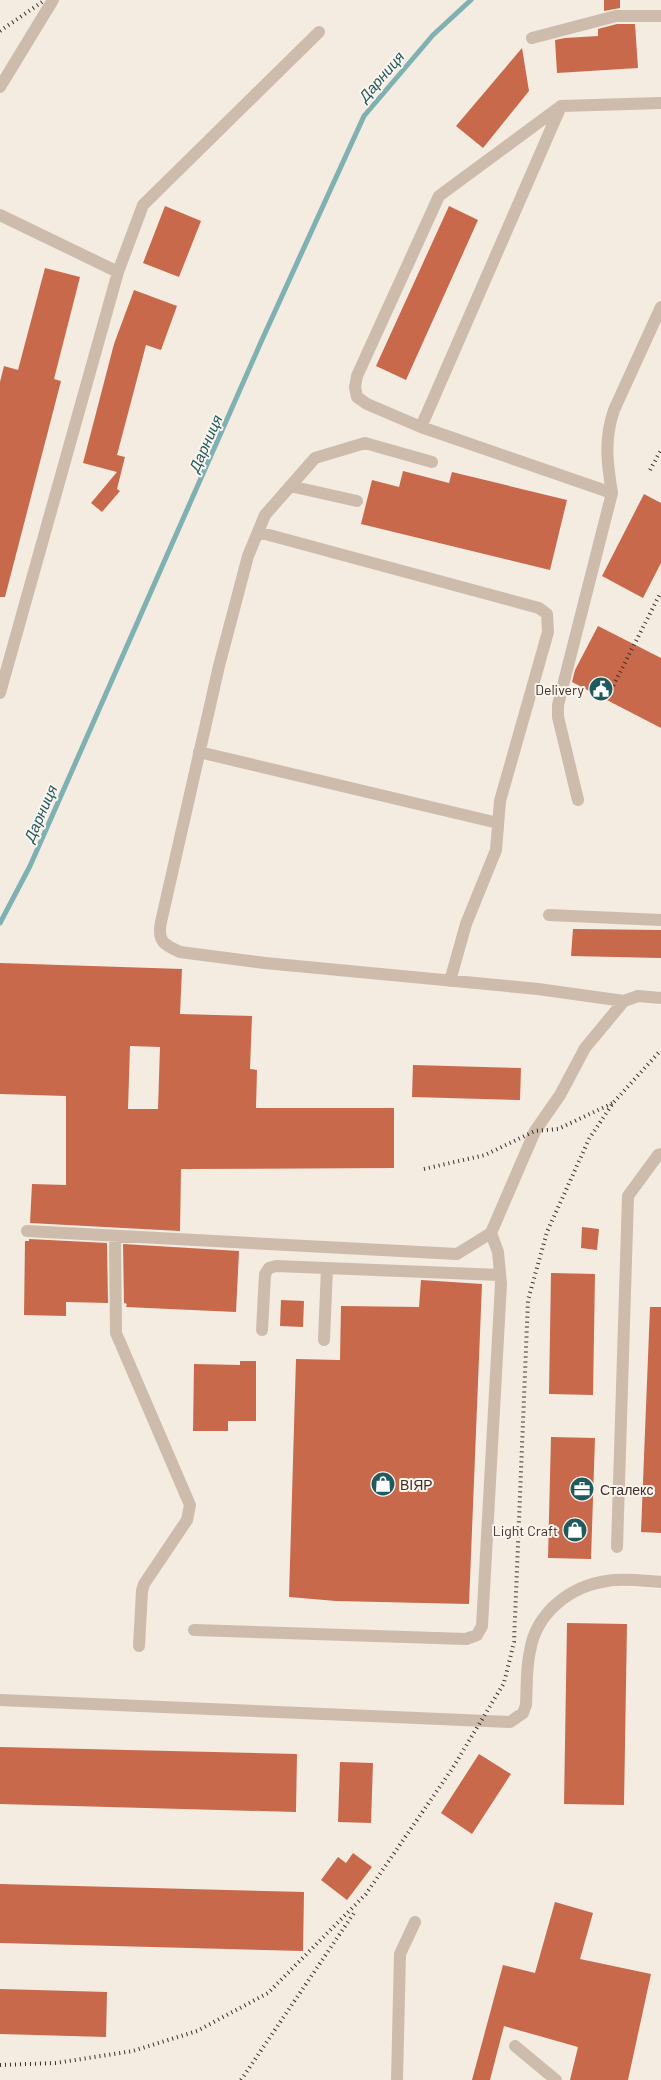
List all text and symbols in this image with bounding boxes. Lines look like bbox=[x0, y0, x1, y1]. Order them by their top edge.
water label: Дарниця bbox=[353, 47, 408, 106]
water label: Дарниця bbox=[184, 412, 226, 476]
public building icon: Delivery bbox=[588, 676, 614, 702]
place label: Delivery bbox=[535, 681, 585, 698]
water label: Дарниця bbox=[19, 782, 61, 846]
shop icon: ВІЯР bbox=[370, 1471, 396, 1497]
place label: ВІЯР bbox=[400, 1476, 433, 1493]
office icon: Сталекс bbox=[569, 1476, 595, 1502]
place label: Сталекс bbox=[600, 1481, 653, 1498]
shop icon: Light Craft bbox=[562, 1517, 588, 1543]
place label: Light Craft bbox=[493, 1522, 558, 1539]

